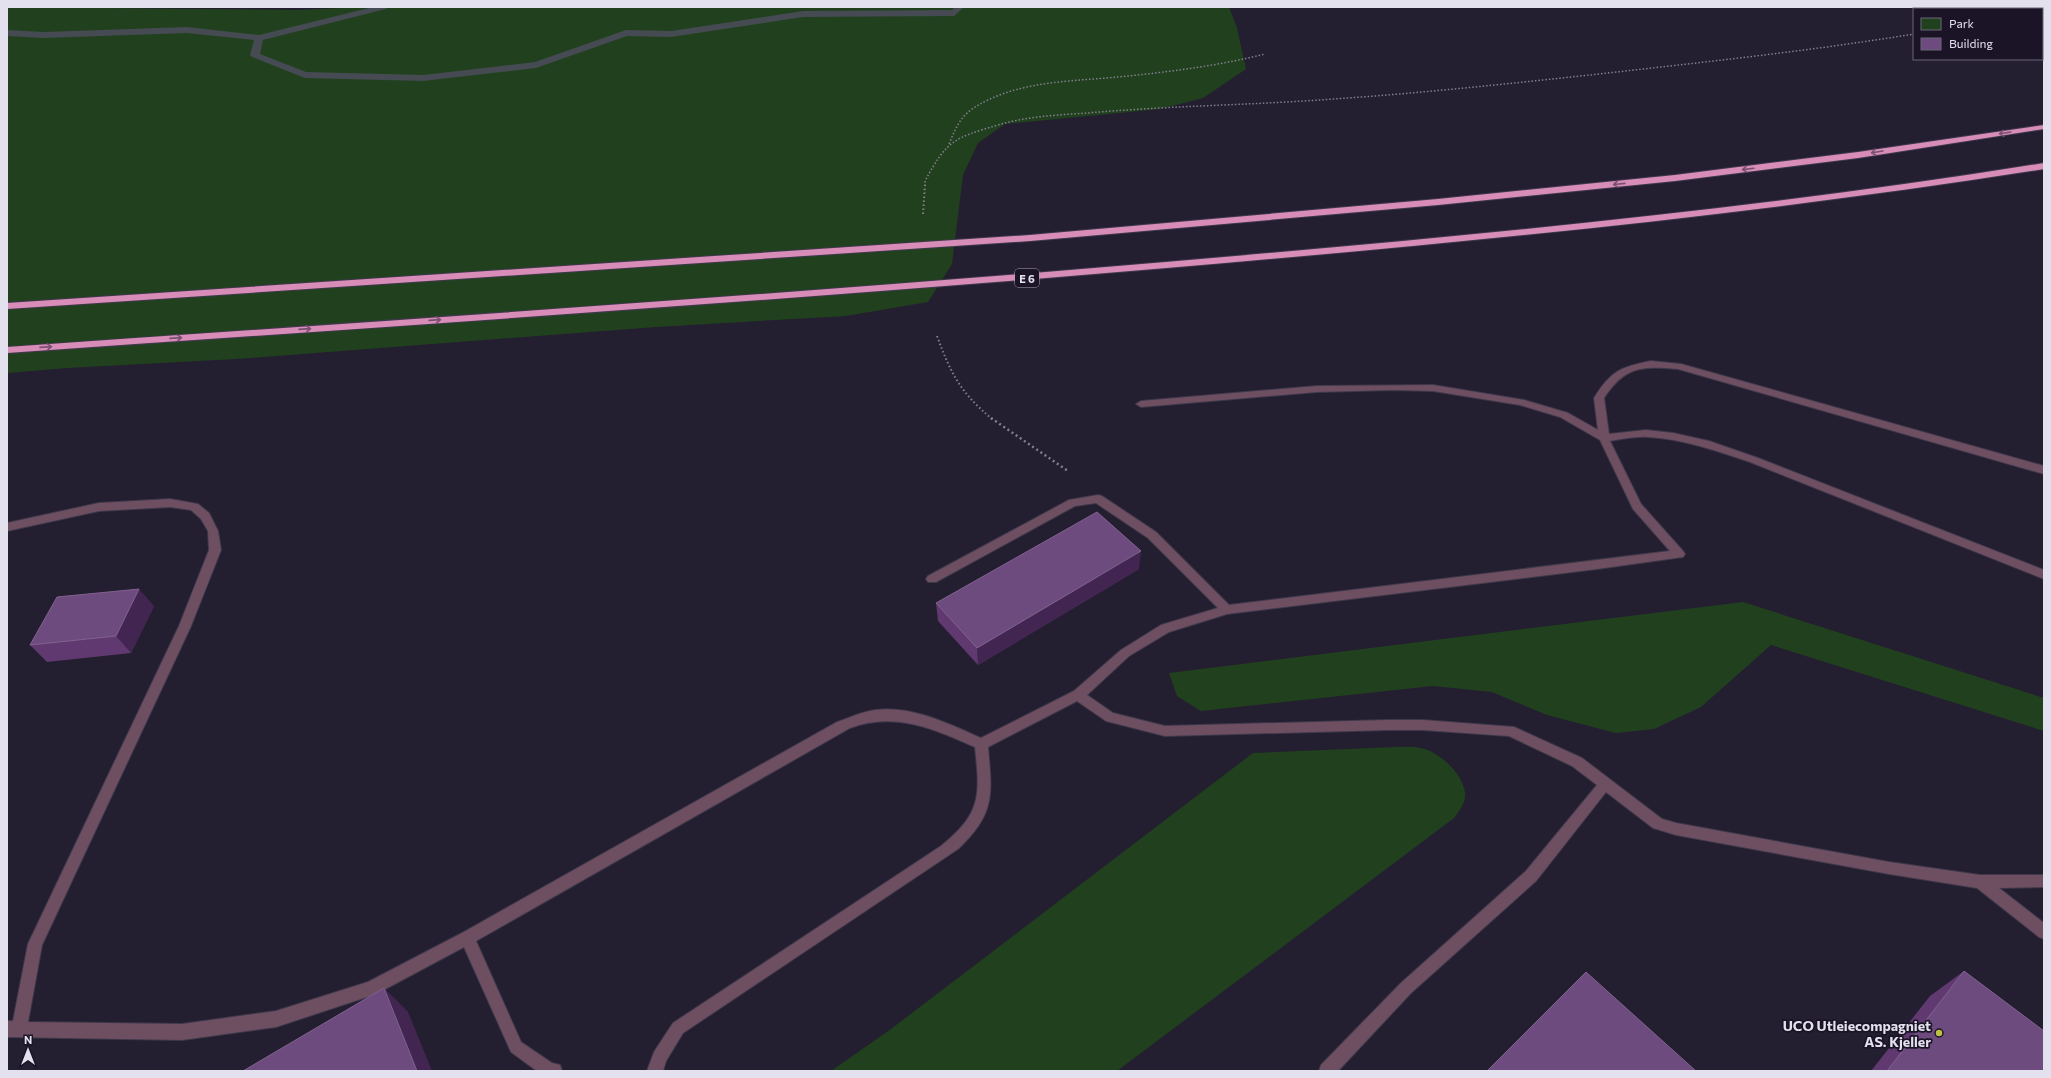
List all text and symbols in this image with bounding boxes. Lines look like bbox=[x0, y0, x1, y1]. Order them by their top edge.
legend bbox=[1913, 8, 2043, 60]
text: Park bbox=[1949, 16, 1975, 30]
text: Building bbox=[1949, 36, 1993, 50]
one-way arrow bbox=[1999, 129, 2012, 137]
one-way arrow bbox=[1871, 149, 1884, 157]
one-way arrow bbox=[1742, 165, 1755, 173]
one-way arrow bbox=[1613, 180, 1626, 187]
road number: E 6 bbox=[1015, 269, 1039, 287]
one-way arrow bbox=[428, 316, 441, 323]
one-way arrow bbox=[298, 325, 311, 332]
one-way arrow bbox=[169, 334, 182, 341]
one-way arrow bbox=[39, 343, 52, 350]
place label: UCO Utleiecompagniet AS. Kjeller bbox=[1783, 1017, 1931, 1050]
marker: UCO Utleiecompagniet AS. Kjeller bbox=[1934, 1028, 1944, 1038]
north arrow bbox=[8, 1030, 48, 1070]
text: N bbox=[24, 1033, 32, 1046]

